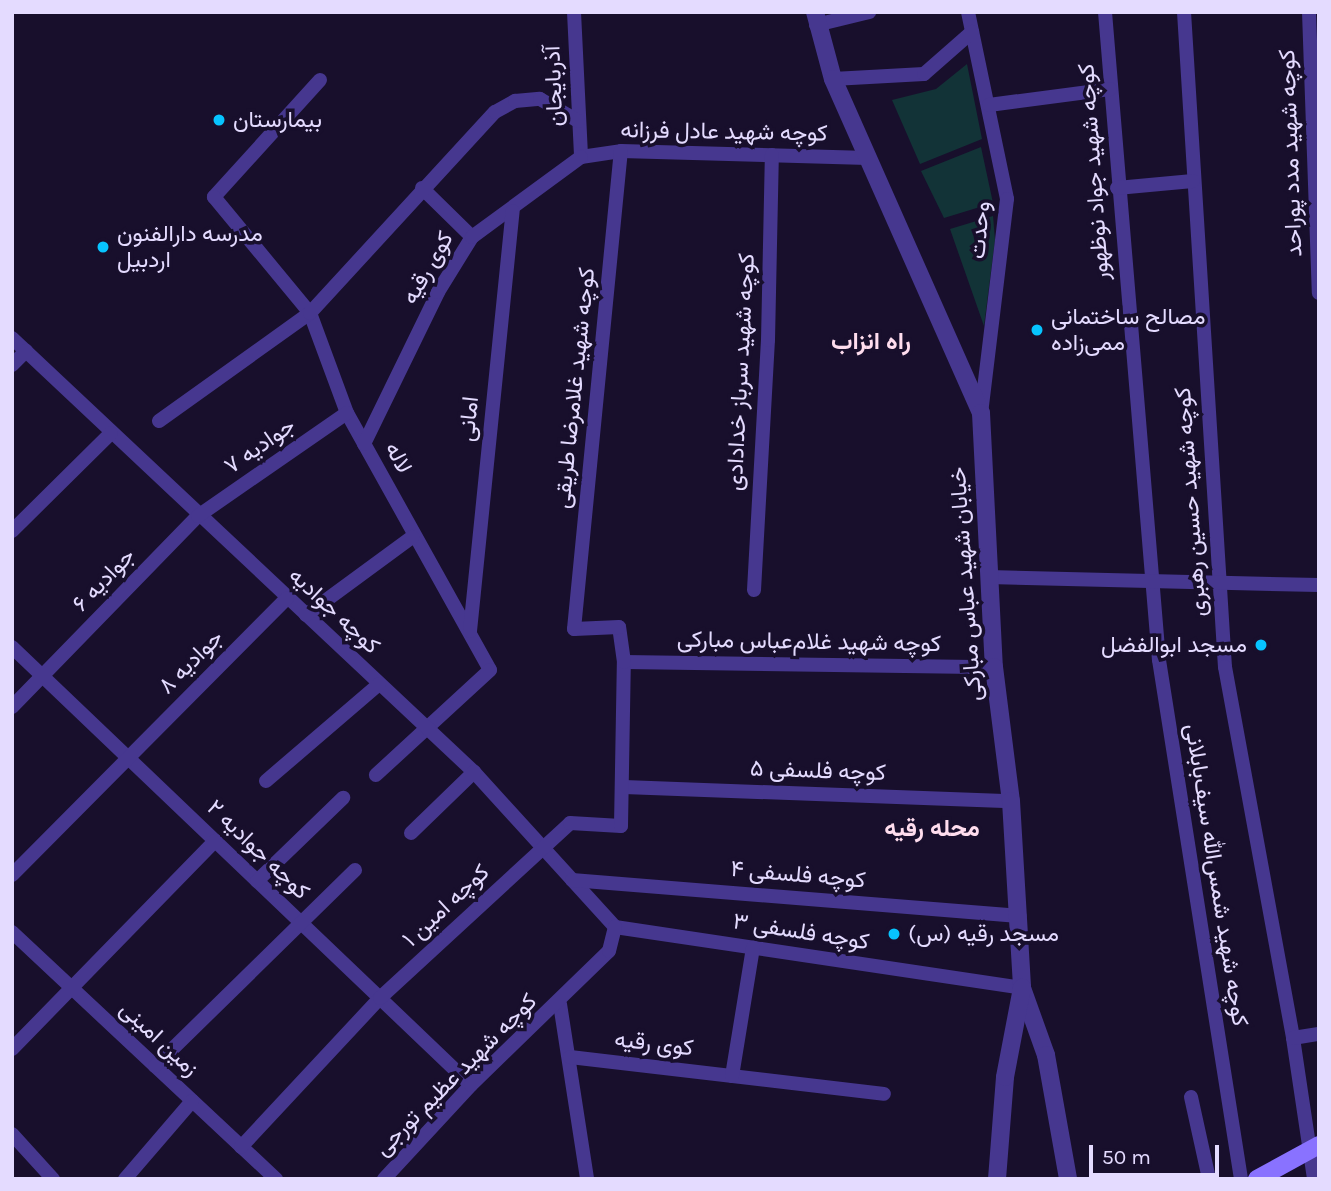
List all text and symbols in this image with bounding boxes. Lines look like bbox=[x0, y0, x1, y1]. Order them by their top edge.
street label: آذربایجان bbox=[539, 45, 569, 127]
street label: کوچه شهید مدد پوراحد bbox=[1274, 49, 1308, 257]
street label: کوچه شهید جواد نوظهور bbox=[1073, 62, 1115, 282]
place label: بیمارستان bbox=[233, 106, 322, 134]
marker: بیمارستان bbox=[211, 112, 227, 128]
street label: کوچه شهید عادل فرزانه bbox=[620, 116, 828, 148]
street label: وحدت bbox=[964, 200, 996, 260]
place label: مدرسه دارالفنون اردبیل bbox=[117, 220, 263, 274]
street label: کوی رقیه bbox=[396, 227, 460, 309]
marker: مدرسه دارالفنون اردبیل bbox=[95, 239, 111, 255]
street label: کوچه شهید سرباز خدادادی bbox=[721, 252, 761, 492]
street label: کوچه شهید غلامرضا طریقی bbox=[549, 266, 601, 510]
place label: مصالح ساختمانی ممی‌زاده bbox=[1051, 303, 1205, 357]
marker: مصالح ساختمانی ممی‌زاده bbox=[1029, 322, 1045, 338]
district label: راه انزاب bbox=[831, 328, 911, 356]
street label: کوچه شهید حسین رهبری bbox=[1169, 386, 1213, 618]
street label: امانی bbox=[453, 395, 485, 443]
street label: جوادیه ۷ bbox=[219, 412, 301, 480]
street label: لاله bbox=[379, 438, 417, 478]
street label: خیابان شهید عباس مبارکی bbox=[944, 466, 988, 702]
street label: جوادیه ۶ bbox=[67, 542, 141, 618]
street label: کوچه جوادیه bbox=[283, 562, 385, 660]
street label: جوادیه ۸ bbox=[153, 624, 229, 700]
street label: کوچه شهید غلام‌عباس مبارکی bbox=[677, 626, 941, 658]
place label: مسجد ابوالفضل bbox=[1101, 631, 1247, 659]
marker: مسجد ابوالفضل bbox=[1253, 637, 1269, 653]
street label: کوچه شهید شمس‌الله سیف‌بابلانی bbox=[1178, 722, 1254, 1028]
street label: کوچه فلسفی ۵ bbox=[750, 755, 886, 787]
street label: کوچه جوادیه ۲ bbox=[201, 794, 315, 906]
district label: محله رقیه bbox=[884, 815, 980, 843]
street label: کوچه فلسفی ۴ bbox=[729, 855, 867, 895]
street label: کوچه امین ۱ bbox=[397, 859, 495, 953]
street label: کوچه فلسفی ۳ bbox=[731, 908, 871, 956]
place label: مسجد رقیه (س) bbox=[908, 920, 1059, 948]
marker: مسجد رقیه (س) bbox=[886, 926, 902, 942]
street label: کوچه شهید عظیم تورجی bbox=[369, 988, 543, 1162]
street label: زمین امینی bbox=[114, 995, 204, 1083]
street label: کوی رقیه bbox=[613, 1025, 695, 1063]
scale bar bbox=[1093, 1132, 1222, 1176]
text: 50 m bbox=[1102, 1145, 1151, 1169]

